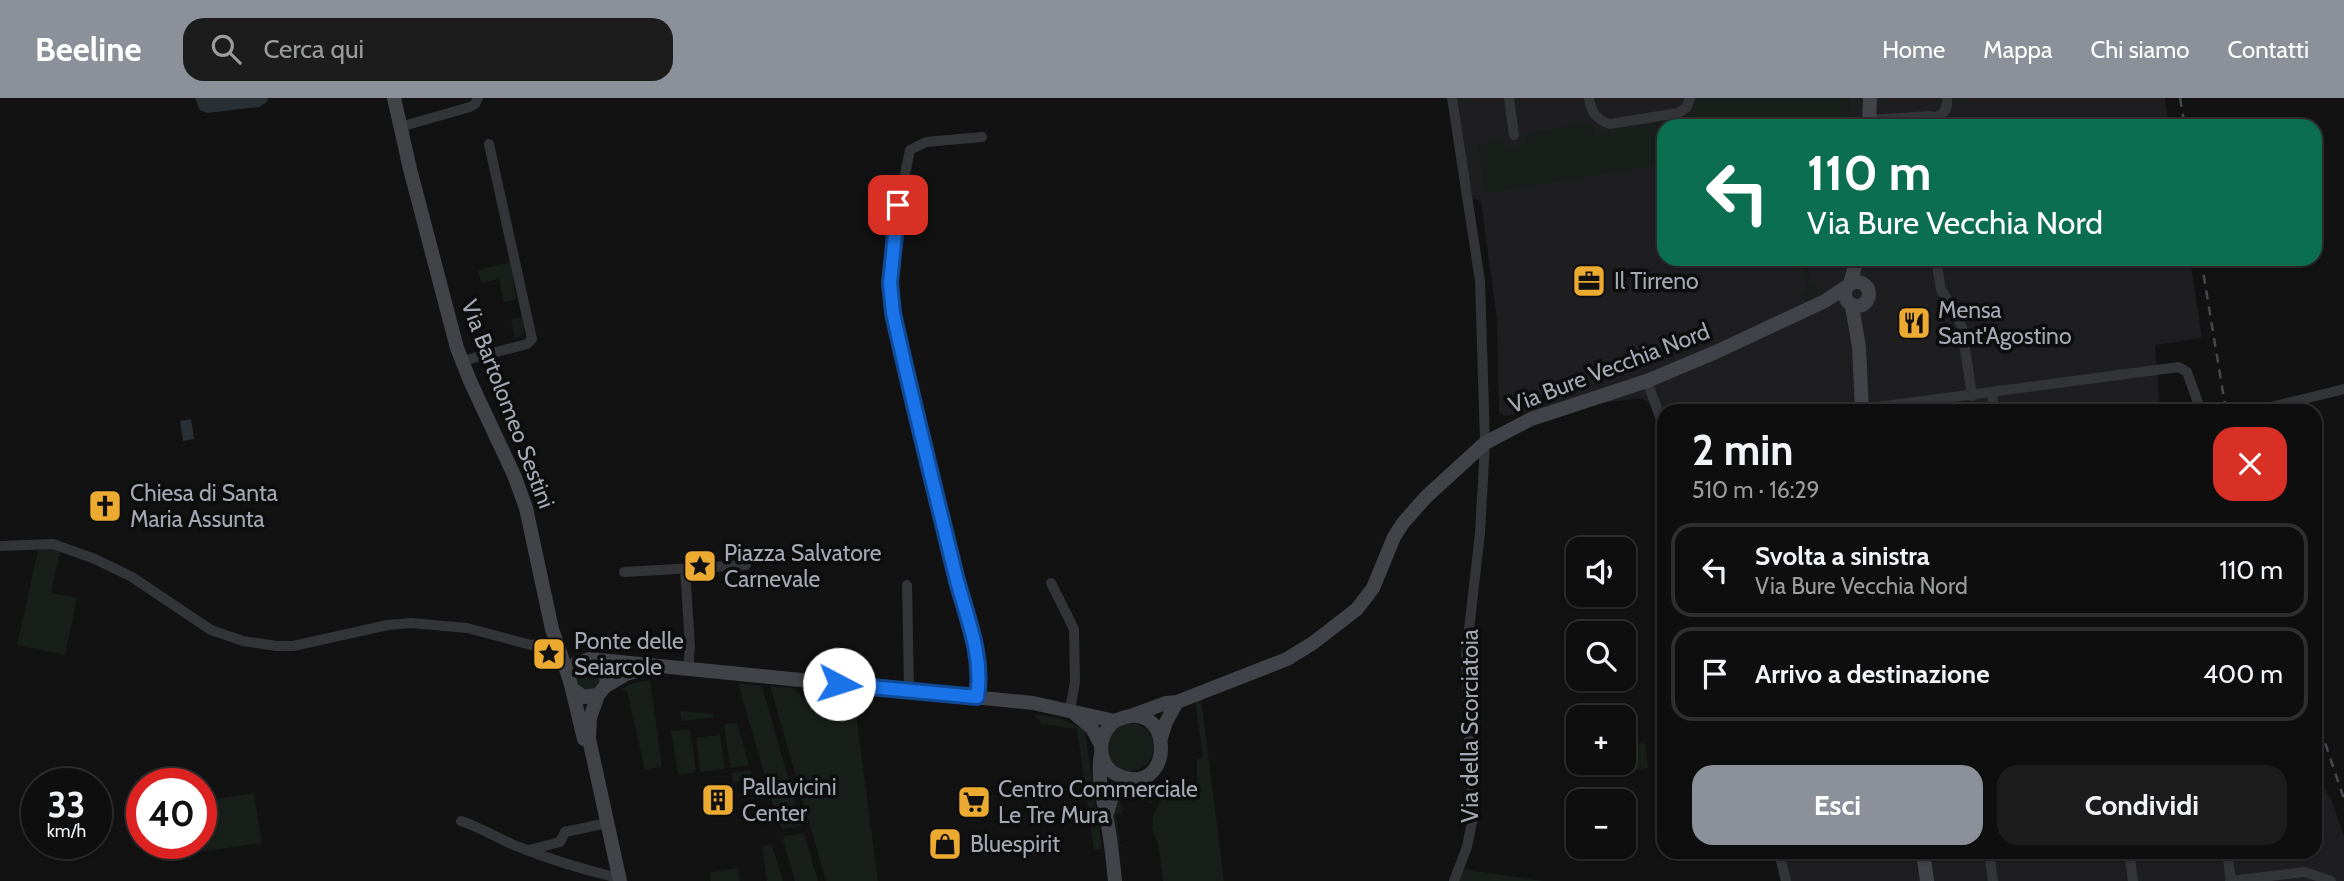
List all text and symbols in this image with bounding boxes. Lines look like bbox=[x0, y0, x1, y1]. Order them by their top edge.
search box bbox=[183, 18, 673, 81]
text: Beeline bbox=[35, 29, 141, 69]
icon: search bbox=[207, 30, 245, 68]
text: Cerca qui bbox=[263, 33, 364, 65]
text: Home bbox=[1882, 35, 1945, 64]
text: Mappa bbox=[1983, 35, 2052, 64]
text: Chi siamo bbox=[2090, 35, 2189, 64]
text: Contatti bbox=[2227, 35, 2309, 64]
text: 110 m bbox=[1807, 143, 1931, 202]
icon: left bbox=[1692, 147, 1783, 238]
pin bbox=[868, 175, 928, 235]
icon: arrive bbox=[879, 186, 917, 224]
text: Via Bure Vecchia Nord bbox=[1807, 203, 2103, 242]
office icon: Il Tirreno bbox=[1570, 262, 1608, 300]
place label: Il Tirreno bbox=[1614, 267, 1699, 295]
street label: Via Bartolomeo Sestini bbox=[455, 296, 561, 512]
place label: Mensa Sant'Agostino bbox=[1938, 296, 2072, 350]
restaurant icon: Mensa Sant'Agostino bbox=[1895, 304, 1933, 342]
street label: Via Bure Vecchia Nord bbox=[1505, 317, 1713, 419]
text: 2 min bbox=[1692, 424, 1793, 476]
button: close bbox=[2213, 427, 2287, 501]
text: 510 m · 16:29 bbox=[1692, 476, 1820, 504]
place label: Chiesa di Santa Maria Assunta bbox=[130, 479, 278, 533]
church icon: Chiesa di Santa Maria Assunta bbox=[86, 487, 124, 525]
map controls bbox=[1566, 537, 1636, 859]
button: sound bbox=[1566, 537, 1636, 607]
place label: Piazza Salvatore Carnevale bbox=[724, 539, 882, 593]
text: Svolta a sinistra bbox=[1755, 540, 1930, 572]
place icon: Piazza Salvatore Carnevale bbox=[681, 547, 719, 585]
icon: left bbox=[1696, 551, 1734, 589]
text: 110 m bbox=[2219, 554, 2283, 586]
text: Via Bure Vecchia Nord bbox=[1755, 572, 1968, 600]
button: search bbox=[1566, 621, 1636, 691]
place label: Ponte delle Seiarcole bbox=[574, 627, 684, 681]
street label: Via della Scorciatoia bbox=[1456, 629, 1484, 823]
place icon: Ponte delle Seiarcole bbox=[530, 635, 568, 673]
position arrow bbox=[802, 647, 876, 721]
icon: arrive bbox=[1696, 655, 1734, 693]
text: Arrivo a destinazione bbox=[1755, 658, 1990, 690]
text: 400 m bbox=[2203, 658, 2283, 690]
button: + bbox=[1566, 705, 1636, 775]
button: Esci bbox=[1692, 765, 1983, 845]
button: Condividi bbox=[1997, 765, 2287, 845]
speed limit sign: 40 bbox=[126, 768, 217, 859]
place label: Pallavicini Center bbox=[742, 773, 837, 827]
place label: Centro Commerciale Le Tre Mura bbox=[998, 775, 1198, 829]
building icon: Pallavicini Center bbox=[699, 781, 737, 819]
text: 33 bbox=[48, 783, 85, 826]
supermarket icon: Centro Commerciale Le Tre Mura bbox=[955, 783, 993, 821]
button: − bbox=[1566, 789, 1636, 859]
text: km/h bbox=[47, 820, 86, 842]
shop icon: Bluespirit bbox=[926, 825, 964, 863]
place label: Bluespirit bbox=[970, 830, 1060, 858]

